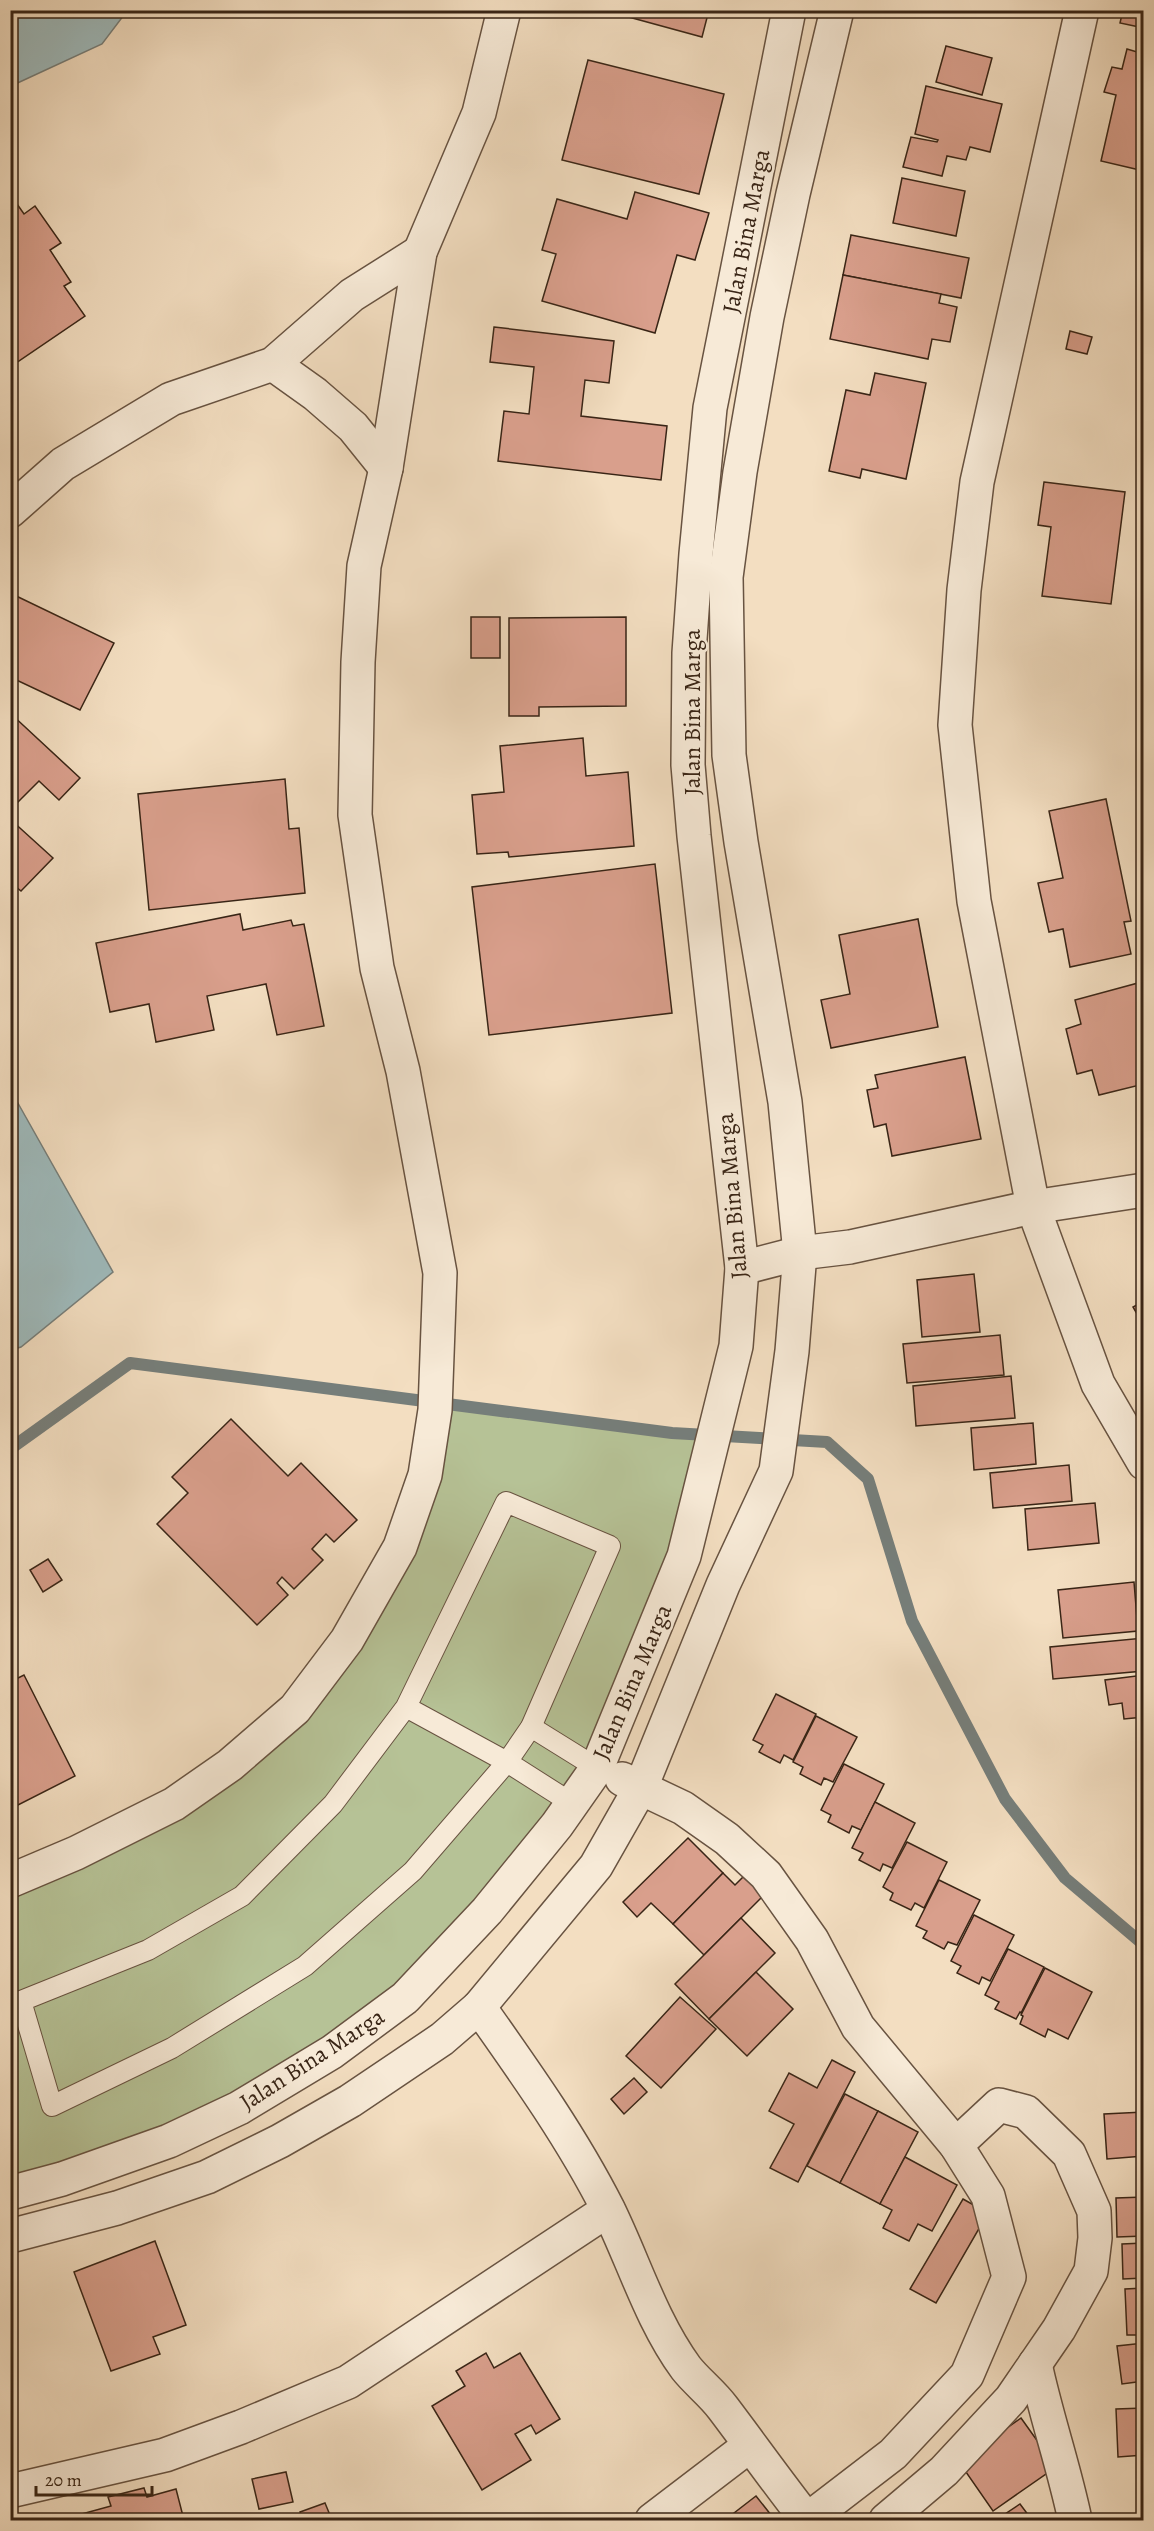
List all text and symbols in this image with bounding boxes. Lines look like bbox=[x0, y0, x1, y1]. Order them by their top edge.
street label: Jalan Bina Marga bbox=[714, 145, 778, 316]
street label: Jalan Bina Marga bbox=[676, 628, 708, 795]
street label: Jalan Bina Marga bbox=[709, 1111, 755, 1280]
street label: Jalan Bina Marga bbox=[585, 1598, 680, 1765]
street label: Jalan Bina Marga bbox=[233, 2000, 391, 2118]
scale bar bbox=[36, 2459, 152, 2497]
text: 20 m bbox=[45, 2468, 82, 2492]

